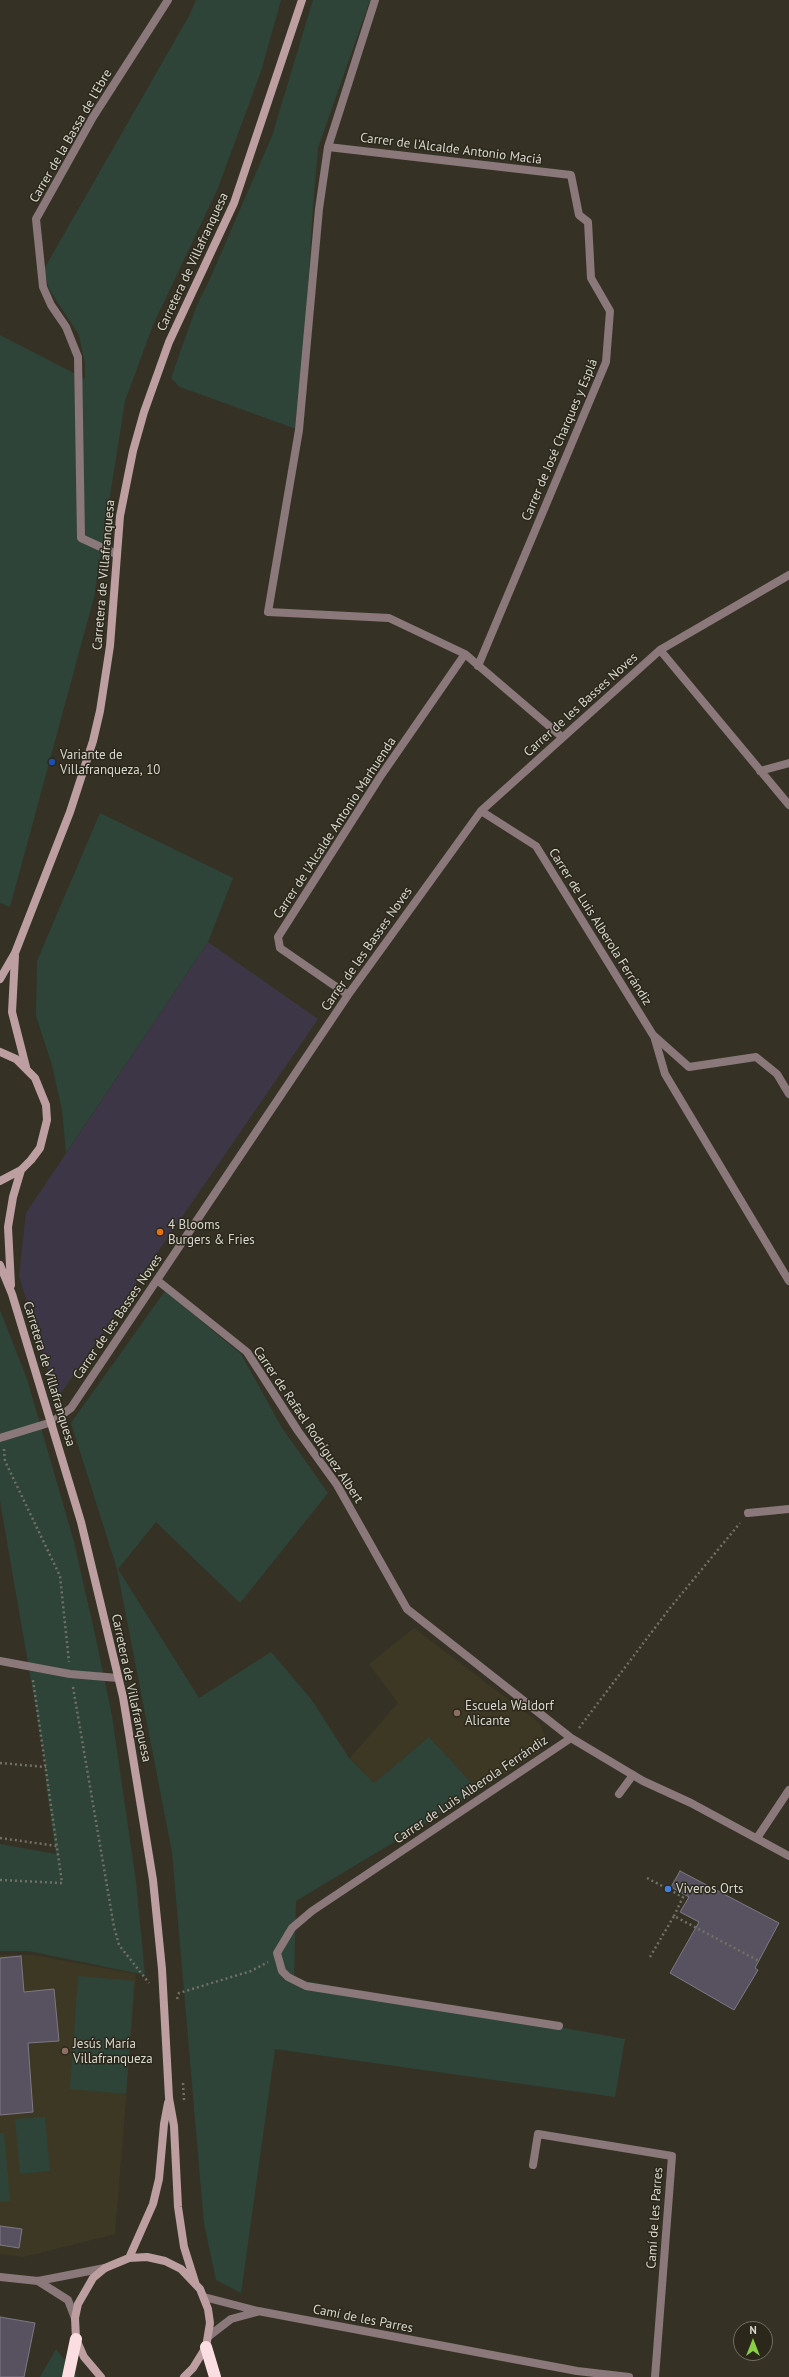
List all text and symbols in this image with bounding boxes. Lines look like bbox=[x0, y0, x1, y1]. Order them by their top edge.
street label: Carrer de la Bassa de l'Ebre bbox=[26, 67, 116, 205]
street label: Carrer de l'Alcalde Antonio Maciá bbox=[359, 130, 543, 168]
street label: Carretera de Villafranquesa bbox=[154, 190, 232, 334]
street label: Carrer de José Charques y Esplá bbox=[519, 357, 601, 523]
street label: Carretera de Villafranquesa bbox=[90, 499, 118, 651]
street label: Carrer de les Basses Noves bbox=[521, 650, 641, 760]
street label: Carrer de l'Alcalde Antonio Marhuenda bbox=[270, 734, 400, 922]
place label: Variante de Villafranqueza, 10 bbox=[60, 747, 160, 778]
marker: Variante de Villafranqueza, 10 bbox=[47, 757, 57, 767]
street label: Carrer de Luis Alberola Ferrándiz bbox=[545, 846, 655, 1008]
street label: Carrer de les Basses Noves bbox=[318, 884, 416, 1014]
place label: 4 Blooms Burgers & Fries bbox=[168, 1217, 255, 1248]
marker: 4 Blooms Burgers & Fries bbox=[155, 1227, 165, 1237]
street label: Carrer de les Basses Noves bbox=[70, 1251, 166, 1383]
street label: Carretera de Villafranquesa bbox=[19, 1300, 79, 1448]
street label: Carrer de Rafael Rodríguez Albert bbox=[250, 1344, 366, 1506]
street label: Carretera de Villafranquesa bbox=[108, 1613, 154, 1763]
place label: Escuela Waldorf Alicante bbox=[465, 1698, 554, 1729]
marker: Escuela Waldorf Alicante bbox=[452, 1708, 462, 1718]
street label: Carrer de Luis Alberola Ferrándiz bbox=[391, 1733, 551, 1847]
place label: Viveros Orts bbox=[676, 1881, 744, 1897]
marker: Viveros Orts bbox=[663, 1884, 673, 1894]
place label: Jesús María Villafranqueza bbox=[73, 2036, 153, 2067]
marker: Jesús María Villafranqueza bbox=[60, 2046, 70, 2056]
street label: Camí de les Parres bbox=[644, 2167, 666, 2269]
street label: Camí de les Parres bbox=[312, 2302, 414, 2336]
north arrow bbox=[733, 2321, 773, 2361]
text: N bbox=[749, 2323, 757, 2337]

